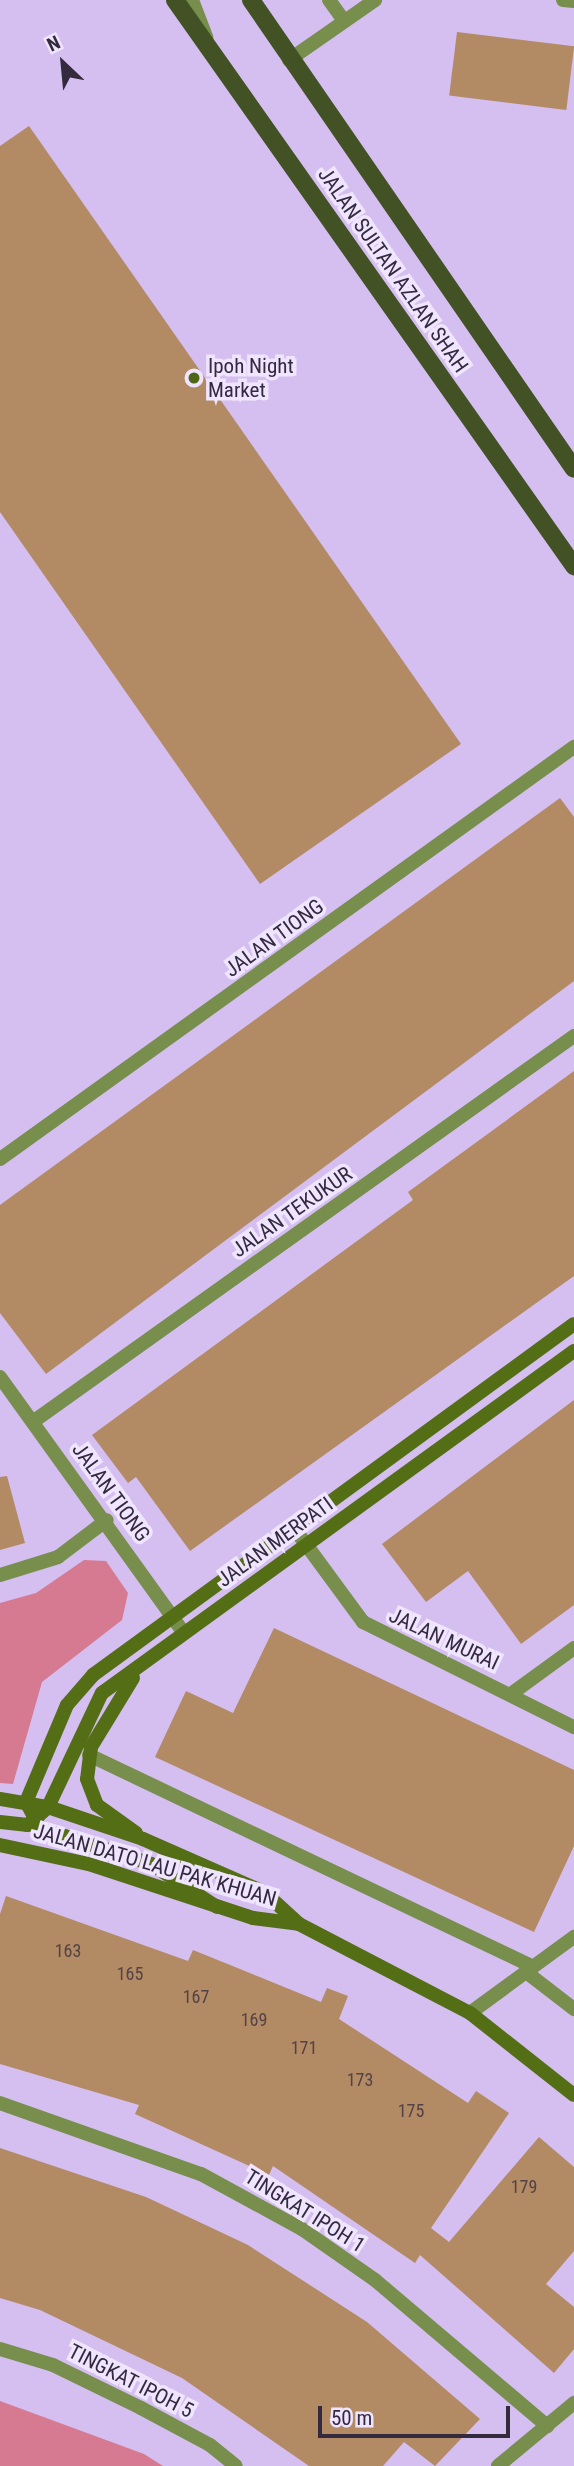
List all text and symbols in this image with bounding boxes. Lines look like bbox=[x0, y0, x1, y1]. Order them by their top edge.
north arrow bbox=[28, 28, 98, 98]
text: N bbox=[43, 31, 64, 57]
street label: JALAN SULTAN AZLAN SHAH bbox=[313, 163, 473, 377]
place label: Ipoh Night Market bbox=[208, 353, 294, 403]
marker: Ipoh Night Market bbox=[186, 370, 202, 386]
street label: JALAN TIONG bbox=[220, 894, 328, 982]
street label: JALAN TEKUKUR bbox=[227, 1161, 357, 1263]
street label: JALAN TIONG bbox=[67, 1438, 155, 1546]
street label: JALAN MERPATI bbox=[212, 1492, 338, 1592]
street label: JALAN MURAI bbox=[385, 1603, 503, 1675]
street label: JALAN DATO LAU PAK KHUAN bbox=[31, 1818, 279, 1912]
house number: 163 bbox=[55, 1940, 81, 1962]
house number: 165 bbox=[117, 1963, 143, 1985]
house number: 167 bbox=[183, 1986, 209, 2008]
house number: 169 bbox=[241, 2009, 267, 2031]
house number: 171 bbox=[291, 2037, 317, 2059]
house number: 173 bbox=[347, 2069, 373, 2091]
house number: 175 bbox=[398, 2100, 424, 2122]
street label: TINGKAT IPOH 1 bbox=[240, 2164, 370, 2258]
house number: 179 bbox=[511, 2176, 537, 2198]
street label: TINGKAT IPOH 5 bbox=[64, 2339, 198, 2423]
scale bar bbox=[322, 2392, 514, 2436]
text: 50 m bbox=[331, 2406, 372, 2430]

